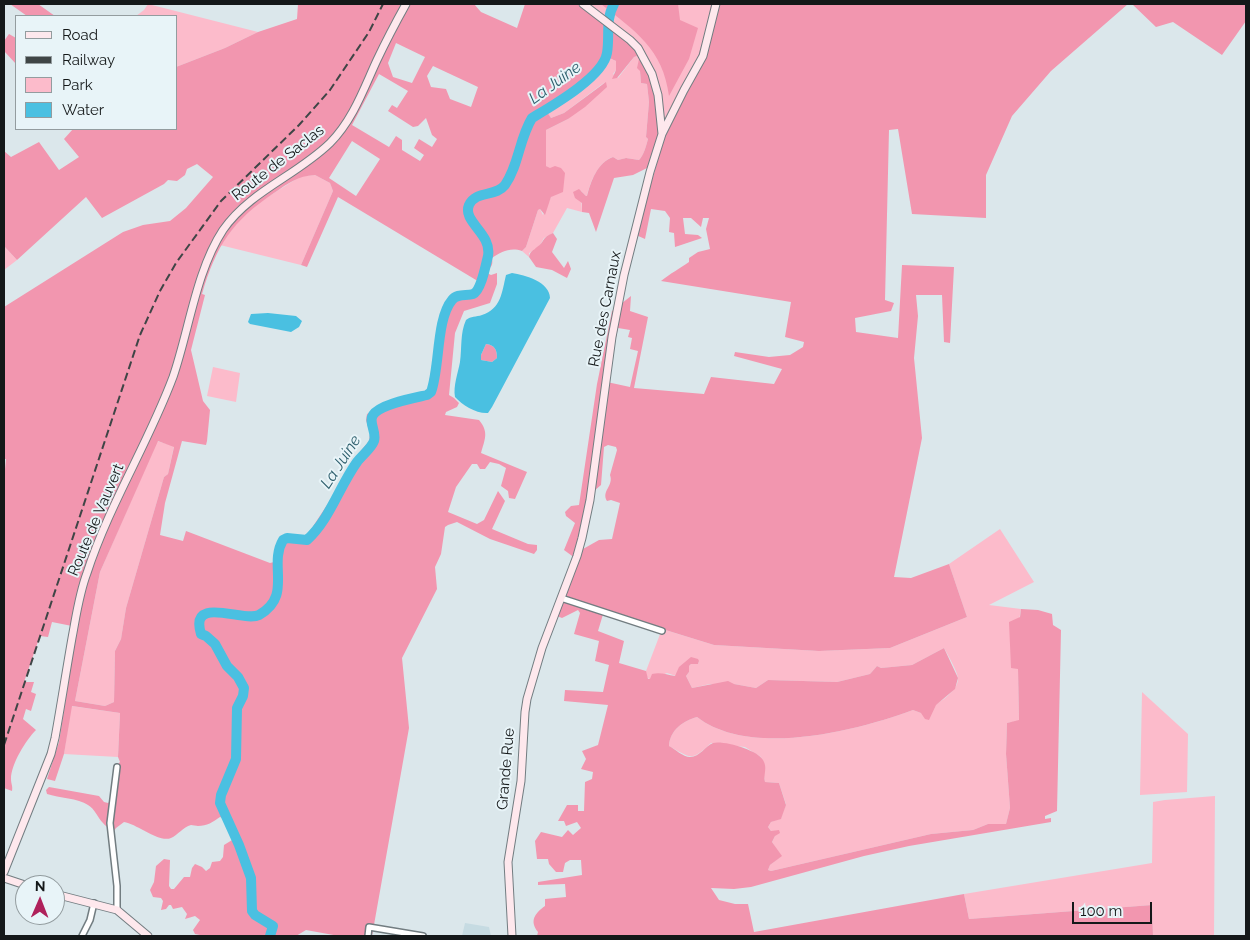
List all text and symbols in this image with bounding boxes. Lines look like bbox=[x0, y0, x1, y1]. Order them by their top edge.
legend bbox=[15, 15, 178, 130]
text: Road bbox=[62, 26, 98, 44]
text: Railway bbox=[62, 51, 115, 69]
water label: La Juine bbox=[525, 58, 585, 108]
text: Park bbox=[62, 76, 93, 94]
text: Water bbox=[62, 101, 104, 119]
street label: Route de Saclas bbox=[228, 121, 328, 205]
street label: Rue des Carnaux bbox=[585, 250, 625, 368]
water label: La Juine bbox=[317, 432, 365, 492]
street label: Route de Vauvert bbox=[64, 461, 128, 579]
street label: Grande Rue bbox=[493, 727, 519, 811]
north arrow bbox=[15, 875, 65, 925]
text: N bbox=[35, 878, 46, 894]
scale bar bbox=[1075, 892, 1155, 924]
text: 100 m bbox=[1080, 902, 1122, 920]

